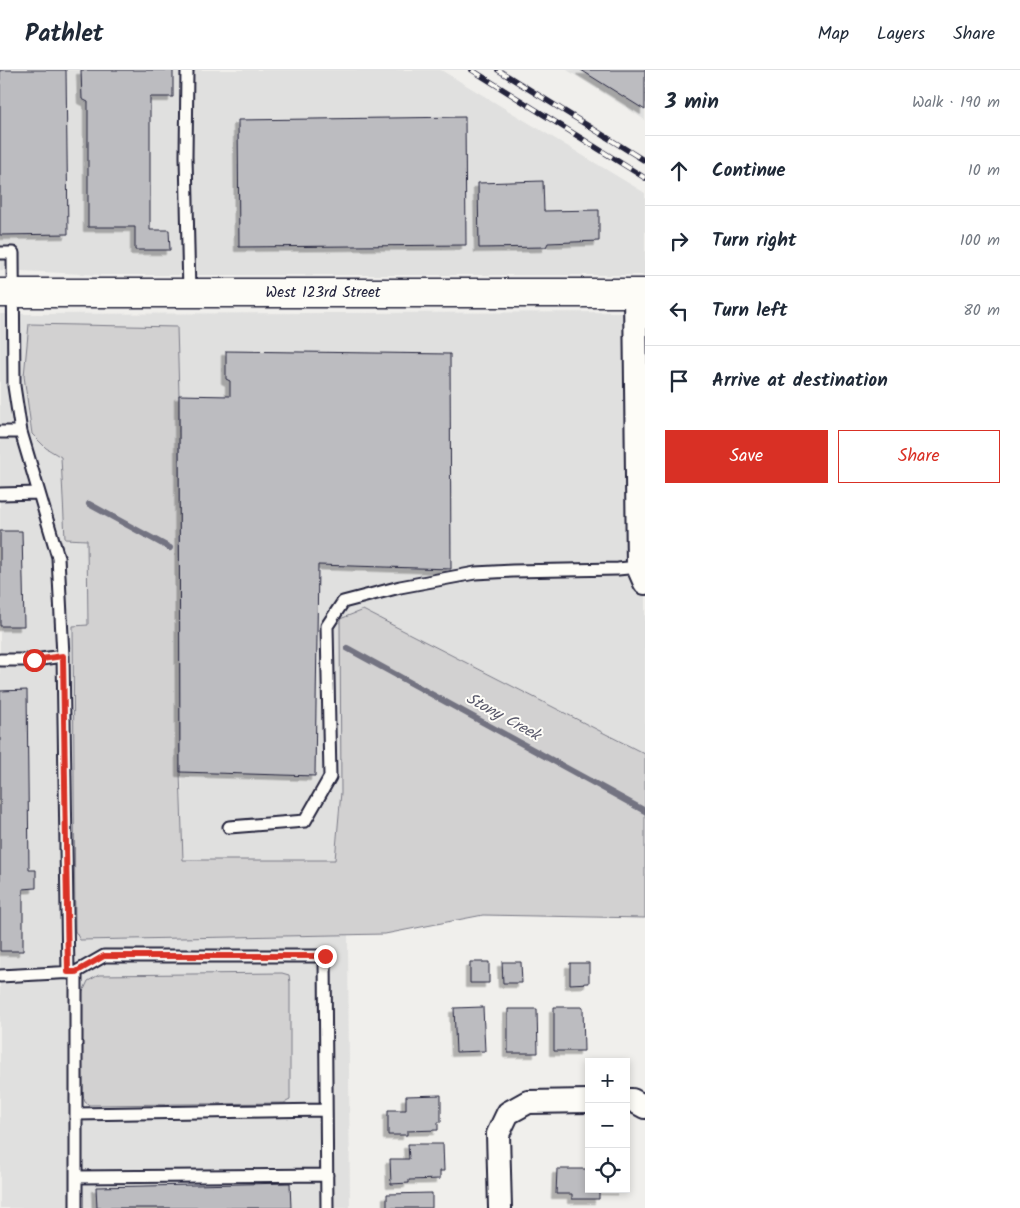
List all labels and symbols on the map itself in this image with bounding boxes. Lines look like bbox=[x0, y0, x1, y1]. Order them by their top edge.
street label: West 123rd Street bbox=[265, 281, 381, 305]
route start bbox=[23, 649, 46, 672]
water label: Stony Creek bbox=[461, 686, 547, 749]
route end bbox=[314, 945, 337, 968]

